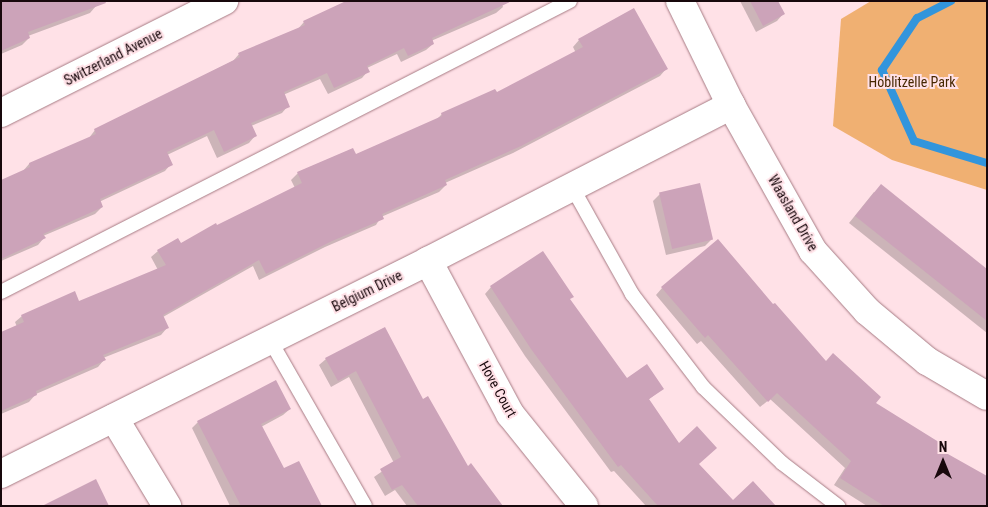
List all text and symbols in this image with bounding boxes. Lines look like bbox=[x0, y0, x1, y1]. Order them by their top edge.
street label: Switzerland Avenue bbox=[61, 25, 165, 89]
park label: Hoblitzelle Park bbox=[869, 74, 955, 90]
street label: Waasland Drive bbox=[764, 172, 822, 254]
street label: Belgium Drive bbox=[329, 267, 405, 315]
street label: Hove Court bbox=[476, 358, 520, 420]
north arrow bbox=[918, 437, 968, 487]
text: N bbox=[939, 439, 947, 455]

